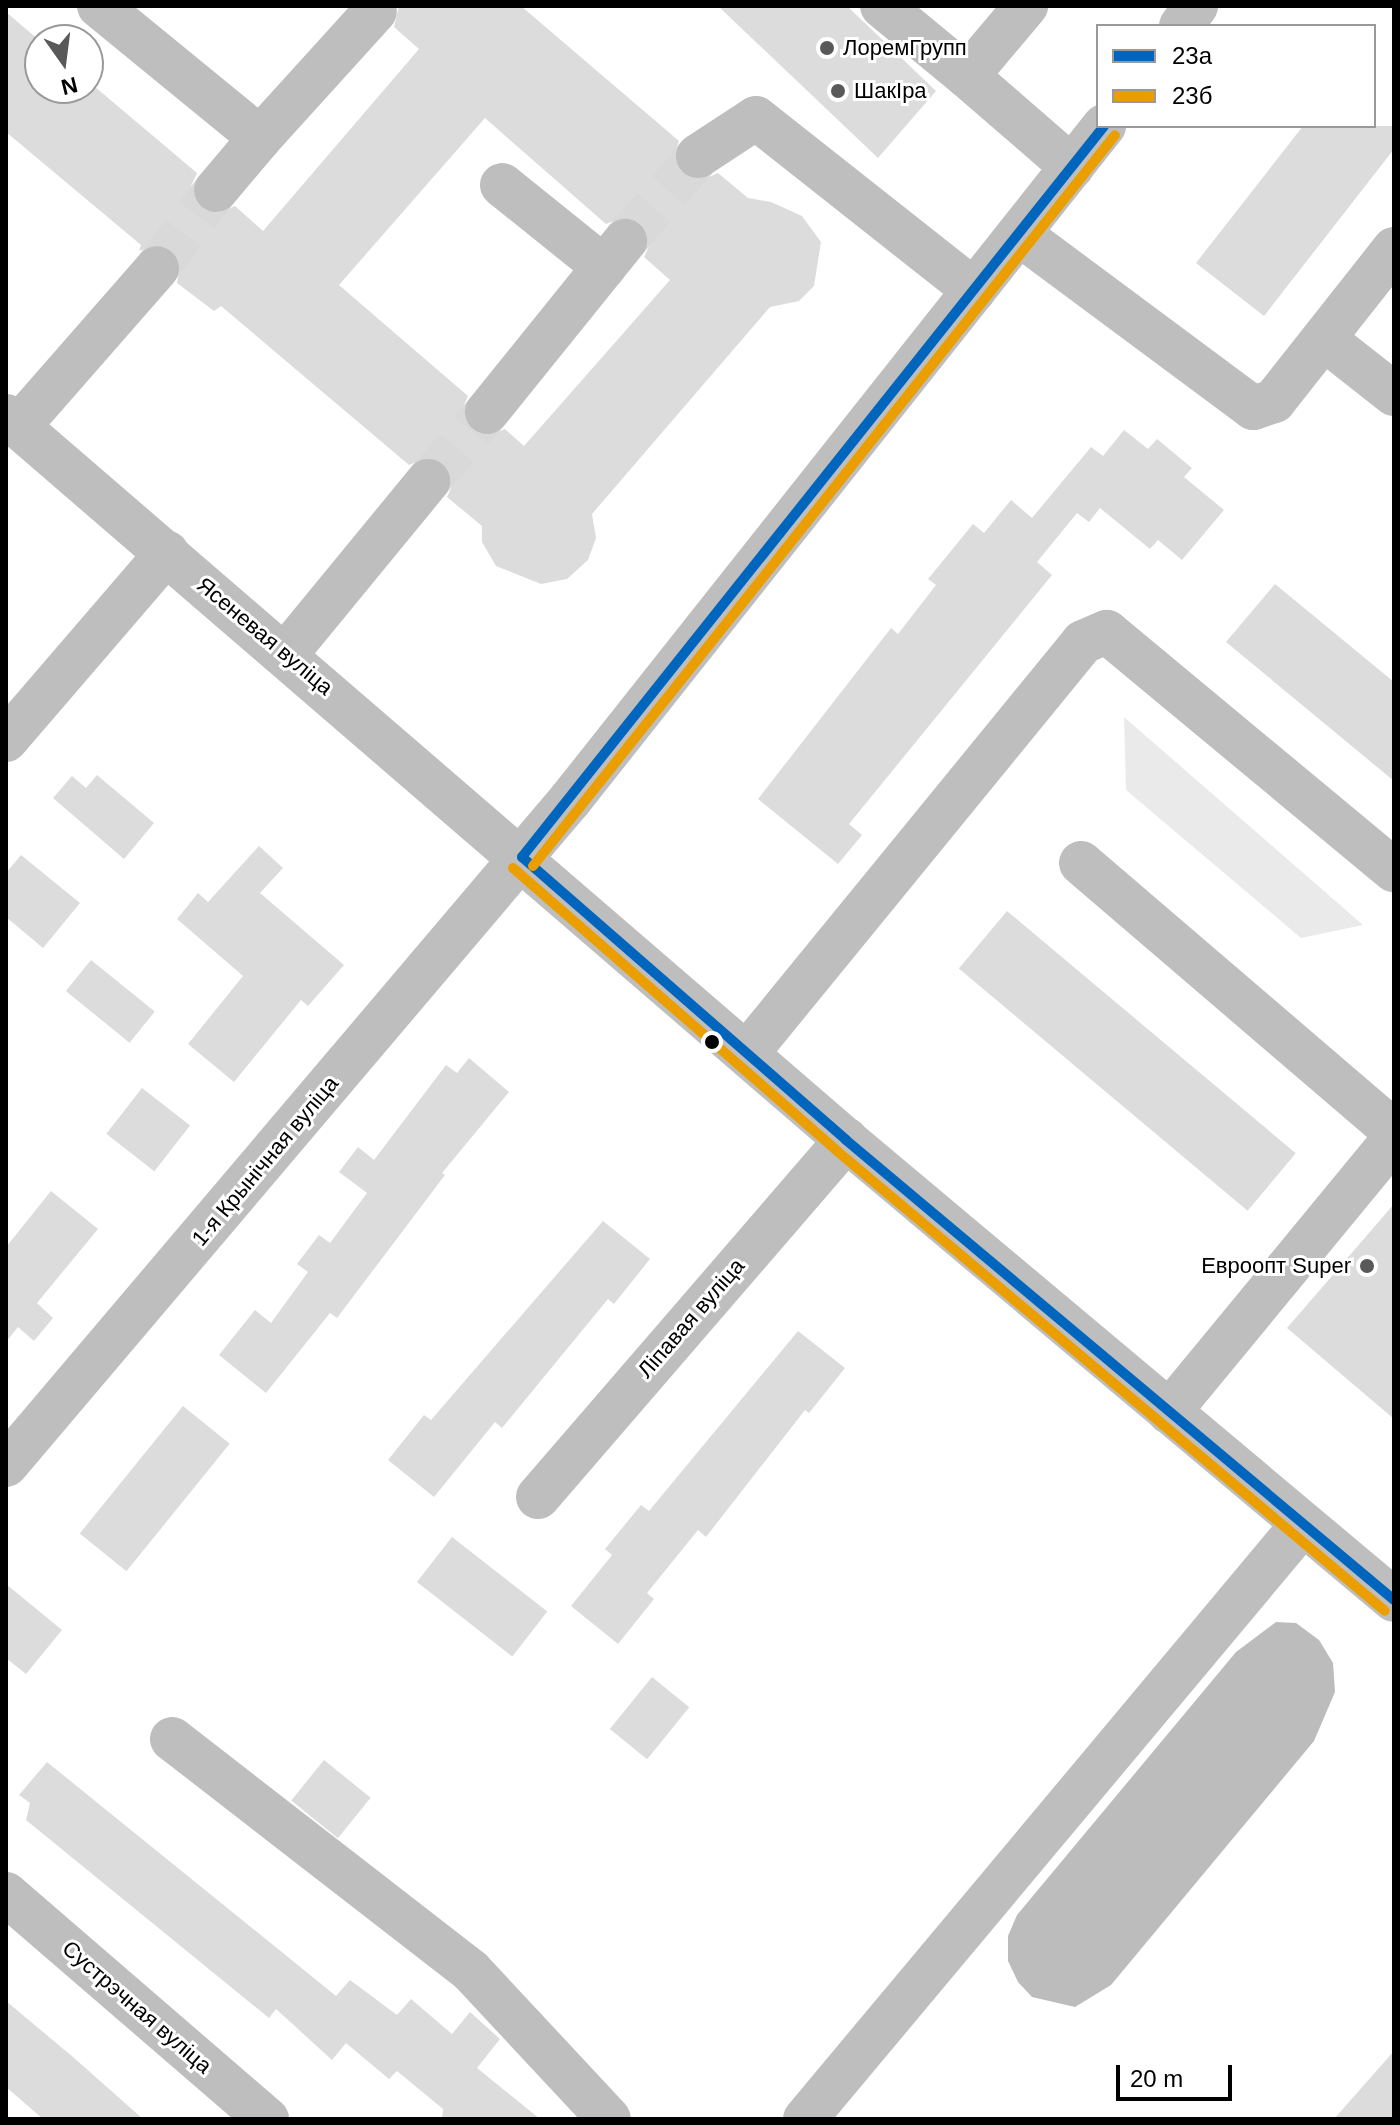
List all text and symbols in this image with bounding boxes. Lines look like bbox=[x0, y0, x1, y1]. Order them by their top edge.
north arrow bbox=[24, 24, 104, 104]
legend bbox=[1096, 24, 1376, 128]
place label: ЛоремГрупп bbox=[843, 35, 967, 61]
marker: ЛоремГрупп bbox=[818, 39, 836, 57]
text: 23а bbox=[1172, 42, 1212, 69]
text: N bbox=[59, 72, 80, 100]
place label: ШакІра bbox=[854, 78, 927, 104]
marker: ШакІра bbox=[829, 82, 847, 100]
text: 23б bbox=[1172, 82, 1212, 109]
street label: Ясеневая вуліца bbox=[192, 571, 338, 701]
unlabelled marker bbox=[704, 1034, 720, 1050]
street label: 1-я Крынічная вуліца bbox=[186, 1071, 344, 1251]
street label: Ліпавая вуліца bbox=[632, 1253, 750, 1383]
place label: Евроопт Super bbox=[1201, 1253, 1351, 1279]
marker: Евроопт Super bbox=[1358, 1257, 1376, 1275]
street label: Сустрэчная вуліца bbox=[57, 1935, 217, 2079]
scale bar bbox=[1120, 2049, 1236, 2099]
text: 20 m bbox=[1130, 2065, 1183, 2092]

